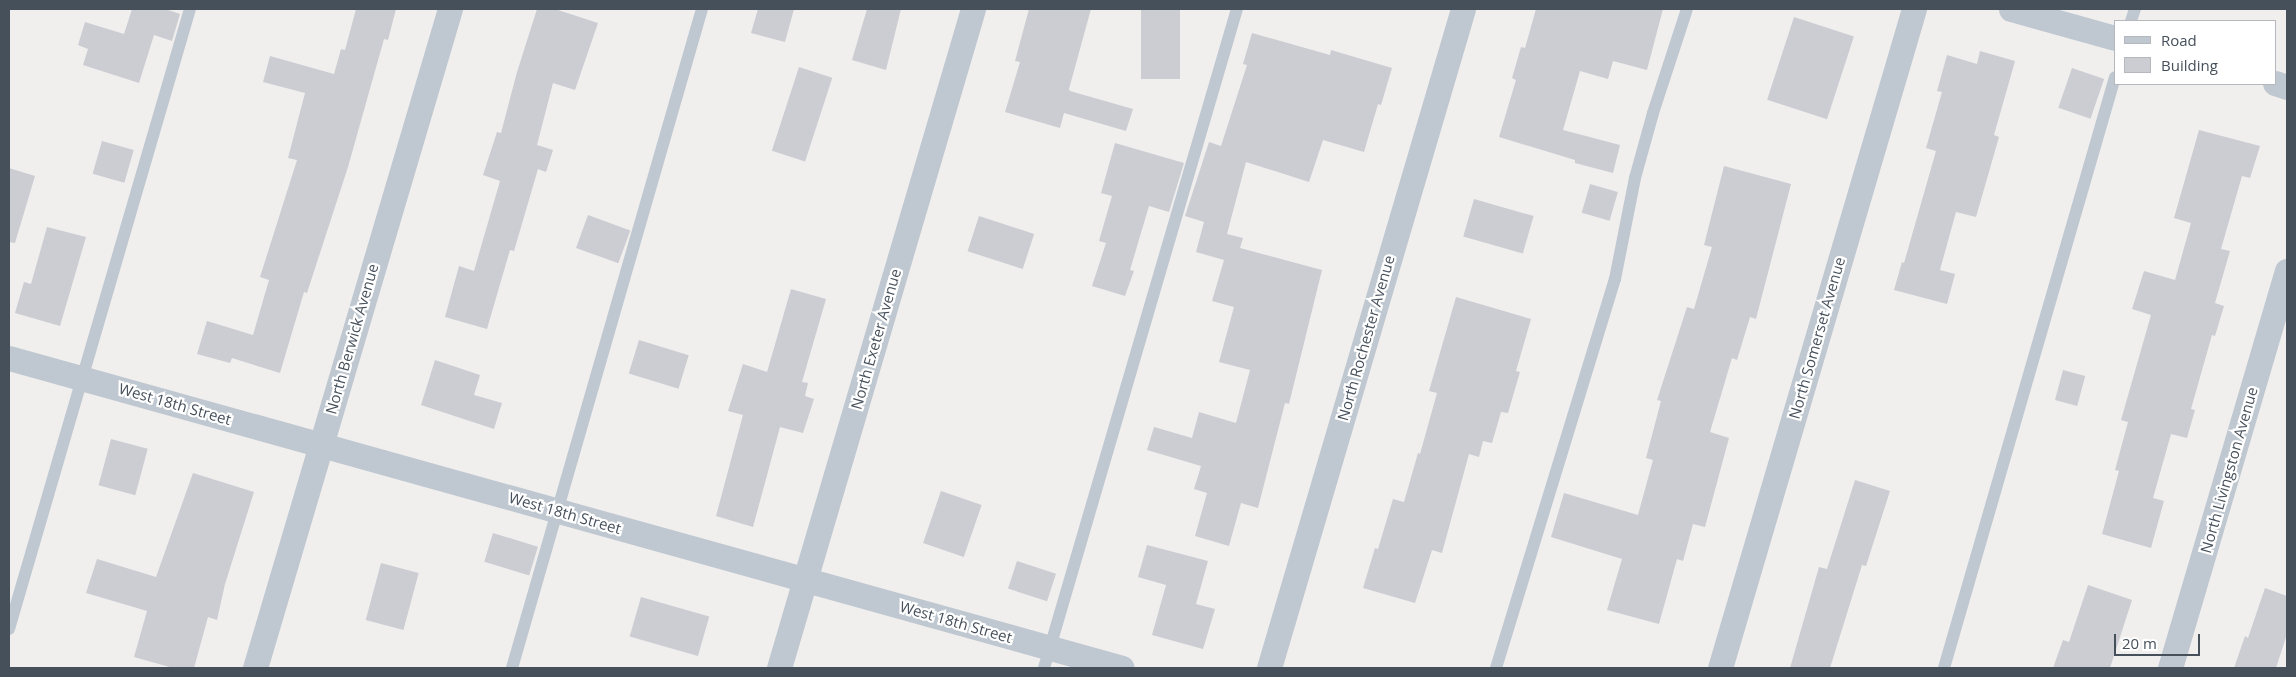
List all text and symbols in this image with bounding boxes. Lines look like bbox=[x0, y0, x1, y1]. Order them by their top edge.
legend bbox=[2114, 20, 2276, 85]
text: Road bbox=[2161, 30, 2197, 50]
text: Building bbox=[2161, 55, 2218, 75]
street label: North Rochester Avenue bbox=[1334, 253, 1398, 423]
street label: North Somerset Avenue bbox=[1785, 255, 1849, 421]
street label: North Berwick Avenue bbox=[322, 262, 382, 416]
street label: North Exeter Avenue bbox=[847, 267, 905, 411]
street label: West 18th Street bbox=[117, 379, 233, 429]
street label: North Livingston Avenue bbox=[2197, 385, 2261, 555]
street label: West 18th Street bbox=[507, 488, 623, 538]
street label: West 18th Street bbox=[898, 597, 1014, 647]
scale bar bbox=[2116, 624, 2202, 656]
text: 20 m bbox=[2122, 633, 2157, 653]

